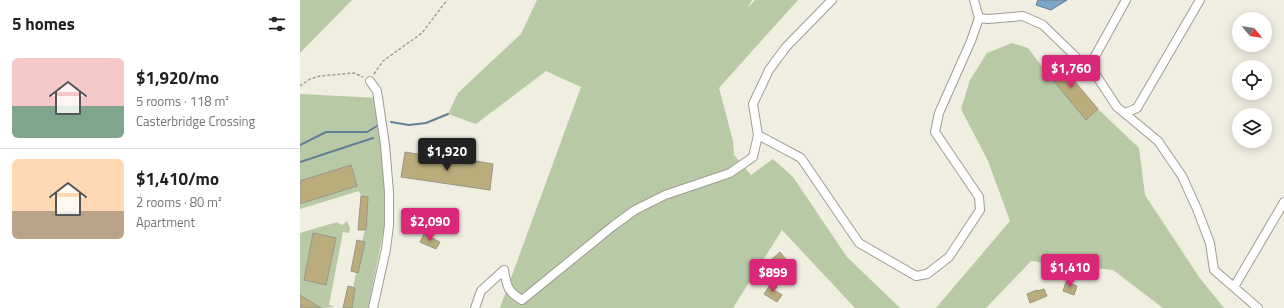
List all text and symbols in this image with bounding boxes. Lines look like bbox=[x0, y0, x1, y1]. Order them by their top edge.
text: 5 homes bbox=[12, 11, 75, 37]
north arrow bbox=[1232, 12, 1272, 52]
map controls bbox=[1232, 12, 1272, 148]
icon: filters bbox=[266, 13, 288, 35]
pin: $1,760 bbox=[1038, 55, 1104, 89]
text: $1,760 bbox=[1051, 58, 1091, 78]
button: locate bbox=[1232, 60, 1272, 100]
text: $1,920/mo bbox=[136, 65, 219, 91]
icon: home bbox=[44, 74, 92, 122]
text: 5 rooms · 118 m² bbox=[136, 91, 229, 111]
button: layers bbox=[1232, 108, 1272, 148]
text: Casterbridge Crossing bbox=[136, 111, 255, 131]
pin: $1,920 bbox=[414, 138, 480, 172]
text: $1,920 bbox=[427, 141, 467, 161]
text: $1,410/mo bbox=[136, 166, 219, 192]
icon: home bbox=[44, 175, 92, 223]
text: 2 rooms · 80 m² bbox=[136, 192, 222, 212]
pin: $2,090 bbox=[397, 208, 463, 242]
text: $2,090 bbox=[410, 211, 450, 231]
text: Apartment bbox=[136, 212, 195, 232]
pin: $1,410 bbox=[1037, 254, 1103, 288]
text: $1,410 bbox=[1050, 257, 1090, 277]
pin: $899 bbox=[749, 259, 797, 293]
text: $899 bbox=[758, 262, 788, 282]

